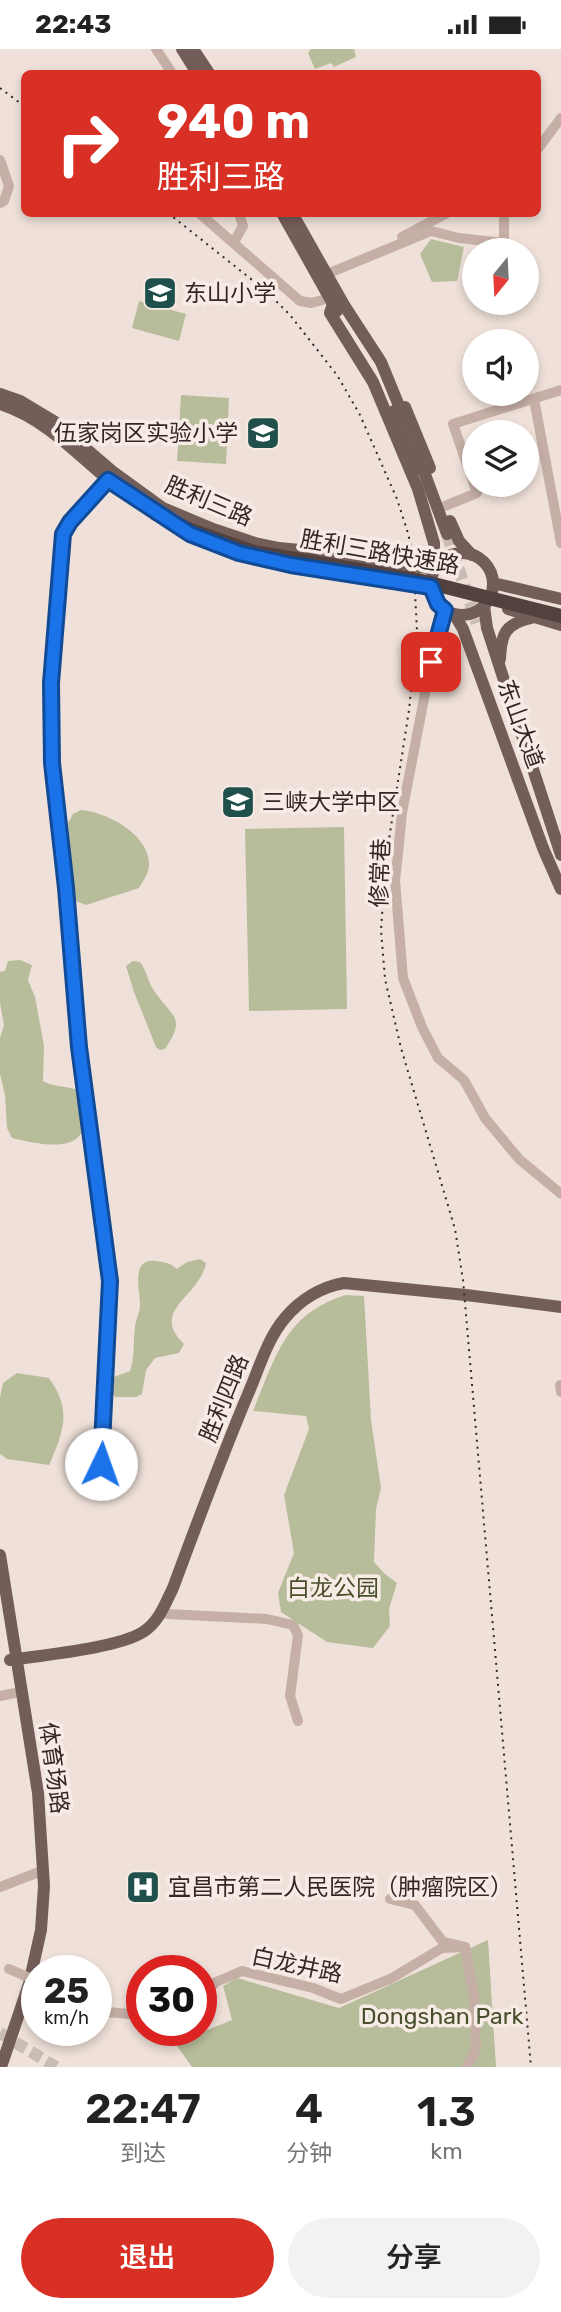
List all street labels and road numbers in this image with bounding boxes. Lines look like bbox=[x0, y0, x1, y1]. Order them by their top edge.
street label: 胜利三路 bbox=[161, 470, 257, 532]
street label: 胜利三路快速路 bbox=[298, 524, 462, 580]
street label: 东山大道 bbox=[492, 676, 550, 772]
street label: 修常巷 bbox=[365, 838, 395, 908]
street label: 胜利四路 bbox=[194, 1350, 254, 1446]
street label: 体育场路 bbox=[34, 1720, 74, 1816]
street label: 白龙井路 bbox=[249, 1942, 345, 1988]

